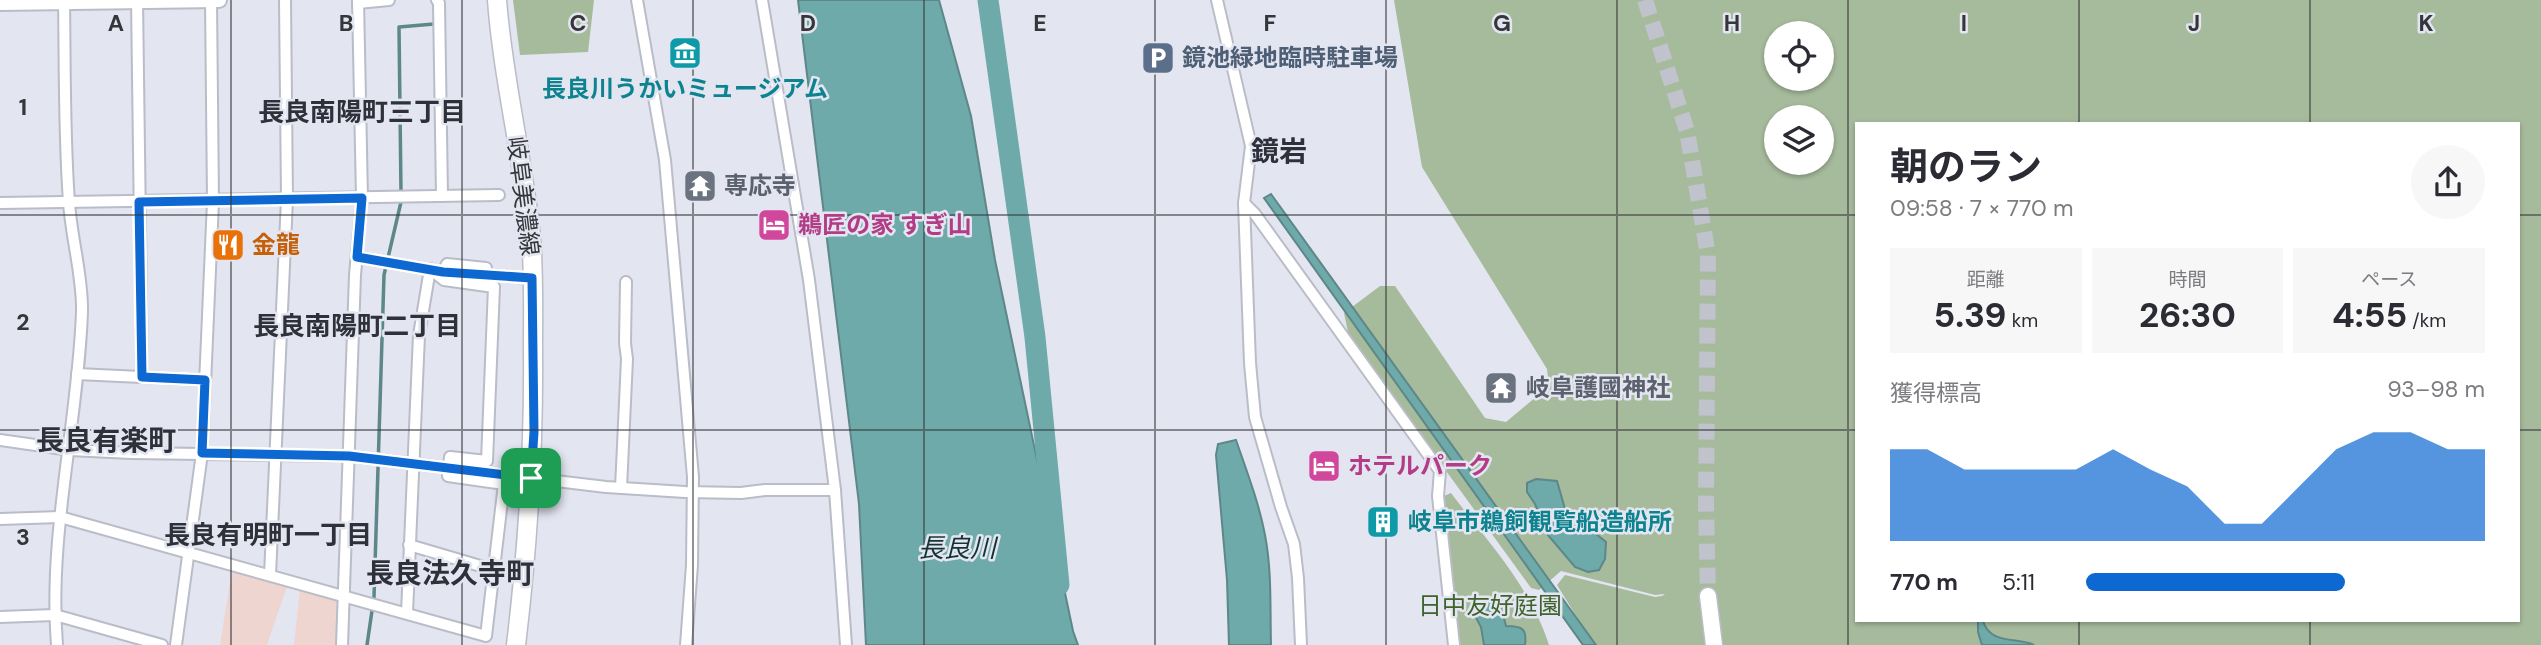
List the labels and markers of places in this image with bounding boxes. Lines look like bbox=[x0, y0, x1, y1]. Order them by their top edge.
museum icon: 長良川うかいミュージアム bbox=[666, 34, 704, 72]
parking icon: 鏡池緑地臨時駐車場 bbox=[1139, 39, 1177, 77]
place label: 鏡池緑地臨時駐車場 bbox=[1182, 42, 1398, 73]
place label: 長良川うかいミュージアム bbox=[542, 73, 828, 104]
temple icon: 専応寺 bbox=[681, 167, 719, 205]
place label: 専応寺 bbox=[724, 170, 796, 201]
hotel icon: 鵜匠の家 すぎ山 bbox=[755, 206, 793, 244]
place label: 鵜匠の家 すぎ山 bbox=[798, 209, 972, 240]
restaurant icon: 金龍 bbox=[209, 226, 247, 264]
place label: 金龍 bbox=[252, 229, 300, 260]
temple icon: 岐阜護國神社 bbox=[1482, 369, 1520, 407]
place label: 岐阜護國神社 bbox=[1526, 372, 1670, 403]
hotel icon: ホテルパーク bbox=[1305, 447, 1343, 485]
pin bbox=[501, 448, 561, 508]
place label: ホテルパーク bbox=[1348, 450, 1492, 481]
building icon: 岐阜市鵜飼観覧船造船所 bbox=[1364, 503, 1402, 541]
place label: 岐阜市鵜飼観覧船造船所 bbox=[1408, 506, 1672, 537]

